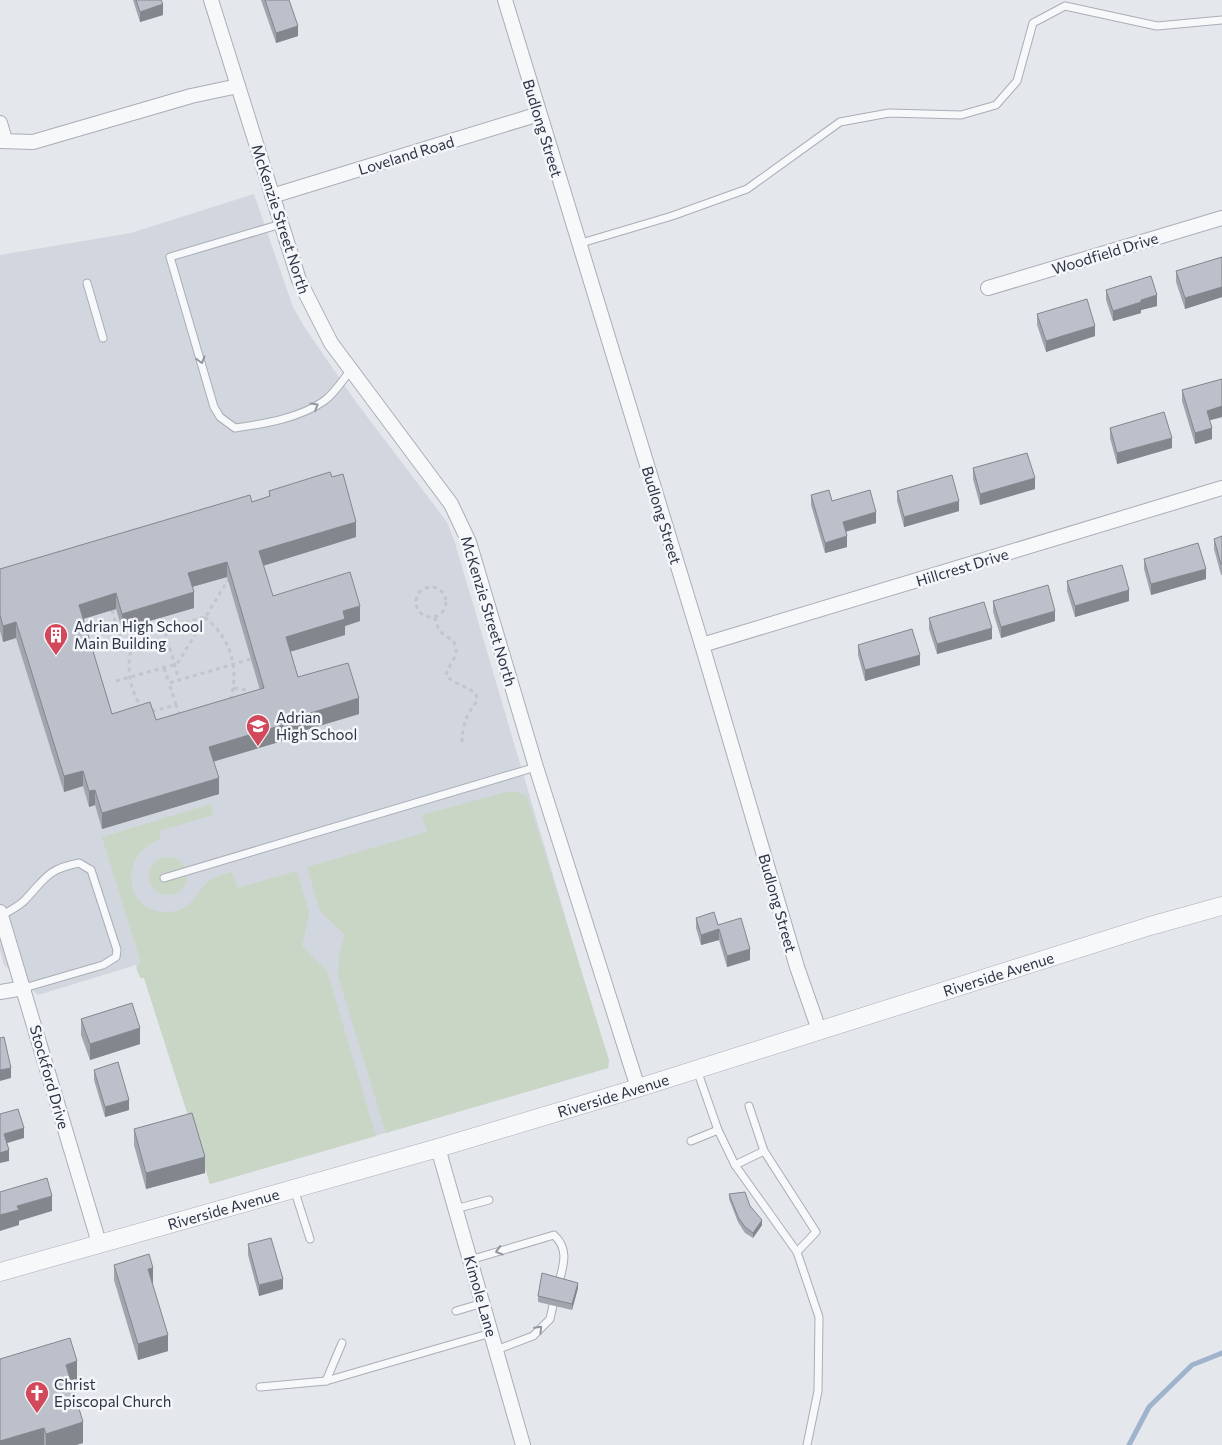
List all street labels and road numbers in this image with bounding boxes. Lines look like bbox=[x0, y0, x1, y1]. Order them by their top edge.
street label: Budlong Street bbox=[520, 77, 566, 179]
street label: Loveland Road bbox=[356, 132, 456, 178]
street label: McKenzie Street North bbox=[248, 142, 314, 296]
street label: Woodfield Drive bbox=[1050, 228, 1160, 278]
street label: Budlong Street bbox=[639, 464, 685, 566]
street label: McKenzie Street North bbox=[458, 534, 520, 688]
street label: Hillcrest Drive bbox=[914, 544, 1011, 590]
street label: Budlong Street bbox=[755, 852, 801, 954]
street label: Riverside Avenue bbox=[941, 948, 1056, 1000]
street label: Stockford Drive bbox=[27, 1023, 73, 1131]
street label: Riverside Avenue bbox=[555, 1070, 671, 1121]
street label: Riverside Avenue bbox=[165, 1184, 281, 1233]
street label: Kimole Lane bbox=[461, 1253, 501, 1339]

